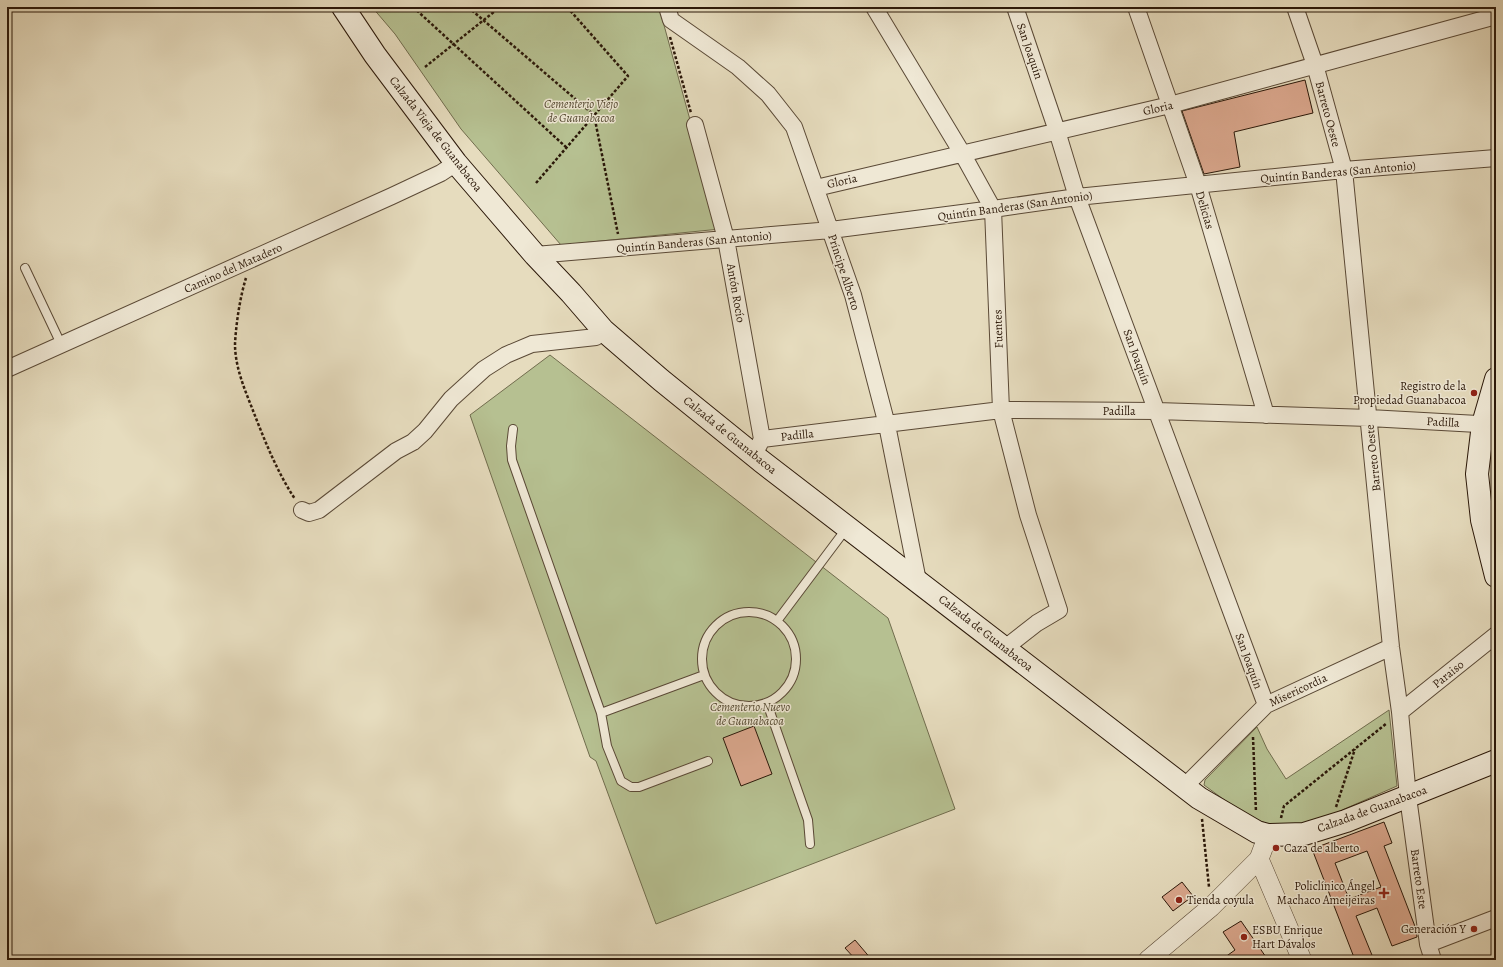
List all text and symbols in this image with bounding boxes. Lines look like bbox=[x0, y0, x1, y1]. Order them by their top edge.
street label: San Joaquín bbox=[1013, 21, 1047, 82]
street label: Calzada Vieja de Guanabacoa bbox=[386, 73, 486, 195]
street label: Barreto Oeste bbox=[1312, 79, 1344, 149]
park label: Cementerio Viejo de Guanabacoa bbox=[544, 96, 618, 126]
street label: Gloria bbox=[1141, 97, 1175, 119]
street label: Quintín Banderas (San Antonio) bbox=[1260, 157, 1416, 187]
street label: Gloria bbox=[825, 170, 859, 192]
street label: Quintín Banderas (San Antonio) bbox=[937, 187, 1093, 225]
street label: Delicias bbox=[1192, 189, 1218, 231]
street label: Quintín Banderas (San Antonio) bbox=[616, 227, 772, 257]
street label: Príncipe Alberto bbox=[824, 232, 864, 312]
street label: Camino del Matadero bbox=[181, 239, 285, 297]
street label: Antón Rocío bbox=[723, 261, 749, 324]
street label: Fuentes bbox=[989, 309, 1007, 349]
street label: San Joaquín bbox=[1120, 327, 1155, 388]
place label: Registro de la Propiedad Guanabacoa bbox=[1353, 378, 1466, 408]
marker: Registro de la Propiedad Guanabacoa bbox=[1469, 388, 1479, 398]
street label: Calzada de Guanabacoa bbox=[680, 392, 780, 478]
street label: Padilla bbox=[1102, 403, 1136, 419]
street label: Padilla bbox=[1426, 413, 1460, 431]
street label: Barreto Oeste bbox=[1362, 424, 1384, 492]
street label: Padilla bbox=[780, 425, 815, 445]
street label: Calzada de Guanabacoa bbox=[935, 591, 1037, 675]
street label: San Joaquín bbox=[1232, 631, 1267, 692]
street label: Paraiso bbox=[1429, 656, 1467, 692]
street label: Misericordia bbox=[1266, 669, 1330, 710]
park label: Cementerio Nuevo de Guanabacoa bbox=[710, 699, 790, 729]
street label: Calzada de Guanabacoa bbox=[1315, 782, 1430, 836]
place label: Caza de alberto bbox=[1284, 840, 1359, 856]
marker: Caza de alberto bbox=[1271, 843, 1281, 853]
street label: Barreto Este bbox=[1407, 848, 1431, 910]
place label: Policlínico Ángel Machaco Ameijeiras bbox=[1277, 878, 1375, 908]
marker: Policlínico Ángel Machaco Ameijeiras bbox=[1378, 887, 1390, 899]
place label: Tienda coyula bbox=[1187, 892, 1254, 908]
marker: Tienda coyula bbox=[1174, 895, 1184, 905]
place label: Generación Y bbox=[1401, 921, 1467, 937]
place label: ESBU Enrique Hart Dávalos bbox=[1252, 922, 1323, 952]
marker: Generación Y bbox=[1469, 924, 1479, 934]
marker: ESBU Enrique Hart Dávalos bbox=[1239, 932, 1249, 942]

